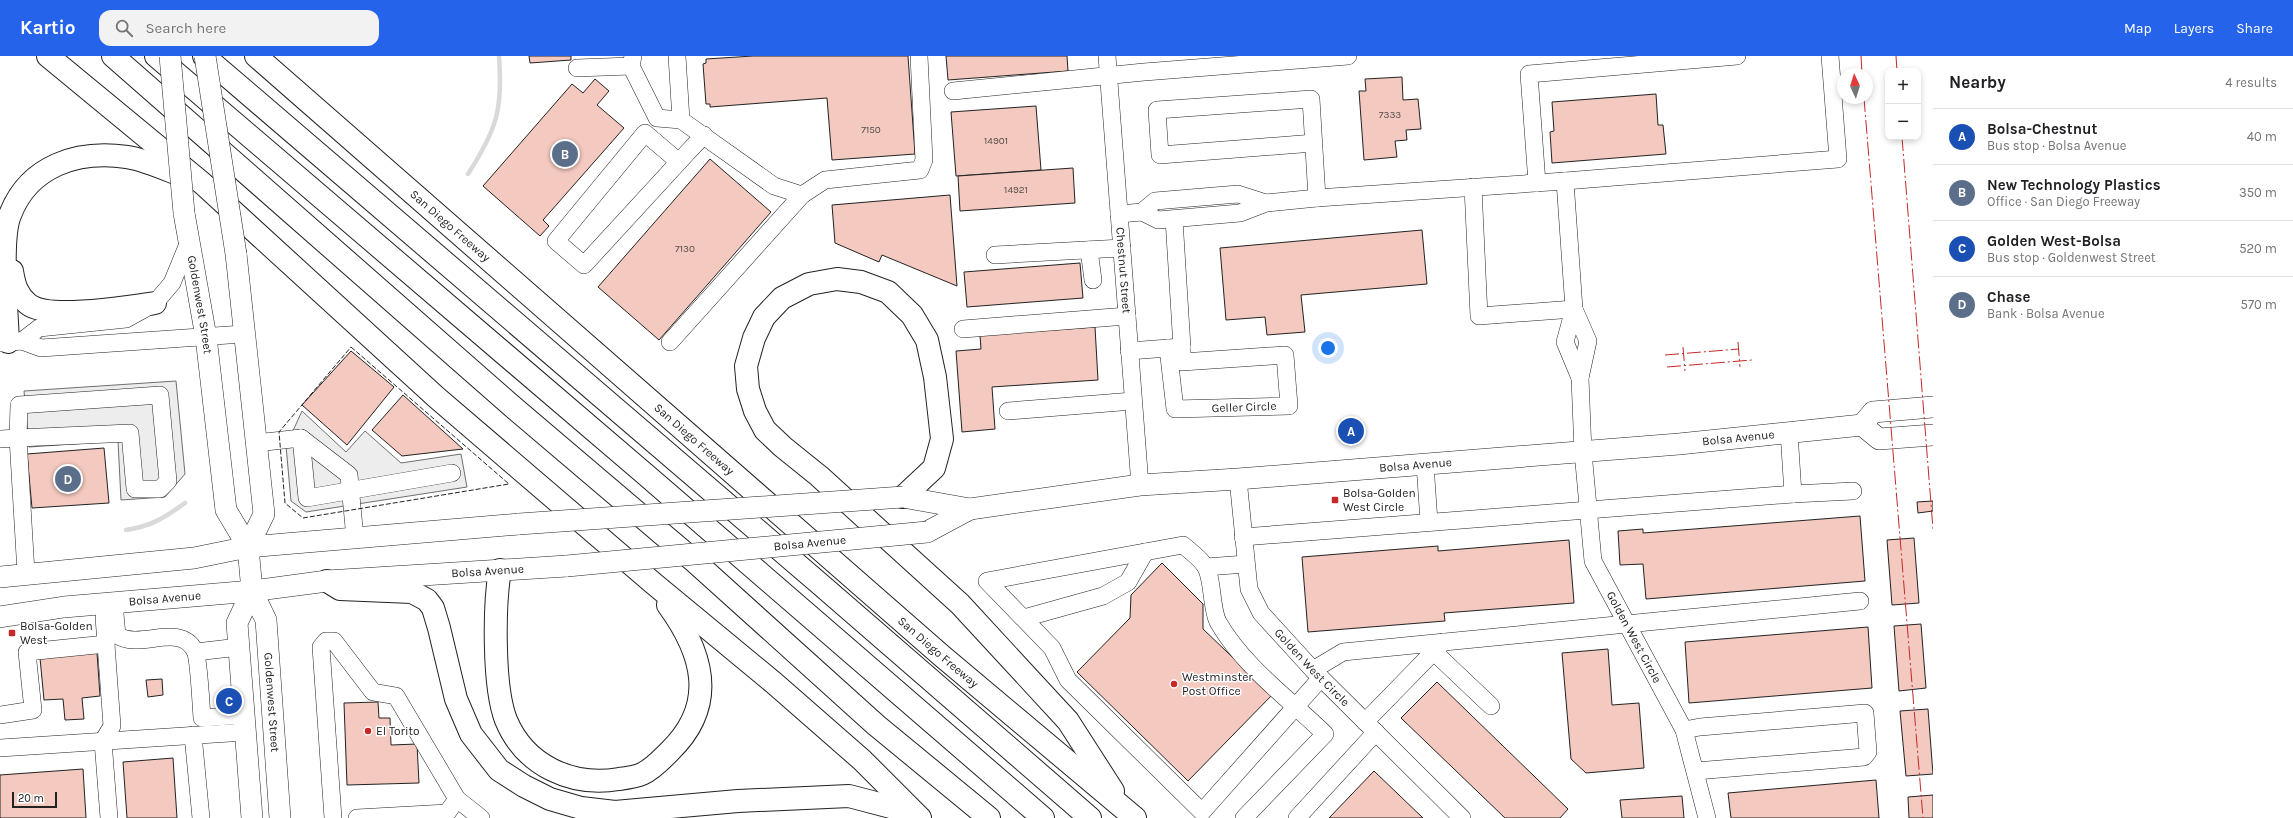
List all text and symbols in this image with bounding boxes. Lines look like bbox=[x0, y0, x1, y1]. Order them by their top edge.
search box bbox=[99, 10, 379, 46]
text: Kartio bbox=[20, 17, 75, 39]
icon: search bbox=[113, 17, 135, 39]
text: Search here bbox=[145, 19, 226, 37]
text: Map bbox=[2124, 20, 2152, 37]
text: Layers bbox=[2174, 20, 2214, 37]
text: Share bbox=[2236, 20, 2273, 37]
north arrow bbox=[1837, 68, 1873, 104]
map controls bbox=[1885, 68, 1921, 140]
button: + bbox=[1885, 68, 1921, 104]
text: Nearby bbox=[1949, 72, 2006, 92]
text: 4 results bbox=[2225, 75, 2277, 90]
button: − bbox=[1885, 104, 1921, 140]
house number: 7333 bbox=[1379, 109, 1401, 121]
text: Bolsa-Chestnut bbox=[1987, 120, 2097, 138]
house number: 7150 bbox=[861, 124, 881, 136]
text: A bbox=[1958, 129, 1966, 144]
text: 40 m bbox=[2247, 129, 2277, 144]
house number: 14901 bbox=[984, 135, 1008, 147]
text: Bus stop · Bolsa Avenue bbox=[1987, 138, 2126, 153]
pin: B bbox=[552, 139, 578, 169]
text: New Technology Plastics bbox=[1987, 176, 2161, 194]
house number: 14921 bbox=[1004, 184, 1028, 196]
text: B bbox=[1958, 185, 1966, 200]
text: 350 m bbox=[2239, 185, 2277, 200]
street label: San Diego Freeway bbox=[407, 187, 493, 265]
text: Office · San Diego Freeway bbox=[1987, 194, 2140, 209]
street label: Chestnut Street bbox=[1113, 227, 1134, 315]
text: Golden West-Bolsa bbox=[1987, 232, 2121, 250]
text: C bbox=[1958, 241, 1966, 256]
text: 520 m bbox=[2239, 241, 2277, 256]
house number: 7130 bbox=[675, 243, 695, 255]
text: Bus stop · Goldenwest Street bbox=[1987, 250, 2156, 265]
street label: Goldenwest Street bbox=[185, 254, 215, 355]
text: Chase bbox=[1987, 288, 2031, 306]
text: D bbox=[1958, 297, 1966, 312]
text: 570 m bbox=[2241, 297, 2277, 312]
text: Bank · Bolsa Avenue bbox=[1987, 306, 2105, 321]
your location bbox=[1318, 338, 1338, 358]
street label: Geller Circle bbox=[1211, 399, 1277, 415]
street label: San Diego Freeway bbox=[651, 400, 737, 478]
pin: A bbox=[1338, 416, 1364, 446]
street label: Bolsa Avenue bbox=[1701, 427, 1775, 449]
street label: Bolsa Avenue bbox=[1379, 455, 1452, 475]
pin: D bbox=[55, 464, 81, 494]
place label: Bolsa-Golden West Circle bbox=[1343, 486, 1416, 514]
marker: Bolsa-Golden West Circle bbox=[1330, 495, 1340, 505]
street label: Bolsa Avenue bbox=[773, 533, 847, 553]
street label: Bolsa Avenue bbox=[451, 562, 524, 580]
street label: Bolsa Avenue bbox=[128, 588, 202, 608]
street label: Golden West Circle bbox=[1604, 589, 1664, 685]
street label: San Diego Freeway bbox=[895, 614, 982, 691]
place label: Bolsa-Golden West bbox=[20, 619, 93, 647]
street label: Golden West Circle bbox=[1272, 626, 1352, 709]
marker: Bolsa-Golden West bbox=[7, 628, 17, 638]
street label: Goldenwest Street bbox=[261, 652, 282, 753]
place label: Westminster Post Office bbox=[1182, 670, 1253, 698]
marker: Westminster Post Office bbox=[1169, 679, 1179, 689]
pin: C bbox=[216, 686, 242, 716]
place label: El Torito bbox=[376, 724, 420, 738]
marker: El Torito bbox=[363, 726, 373, 736]
scale bar bbox=[12, 790, 57, 809]
text: 20 m bbox=[18, 792, 44, 805]

